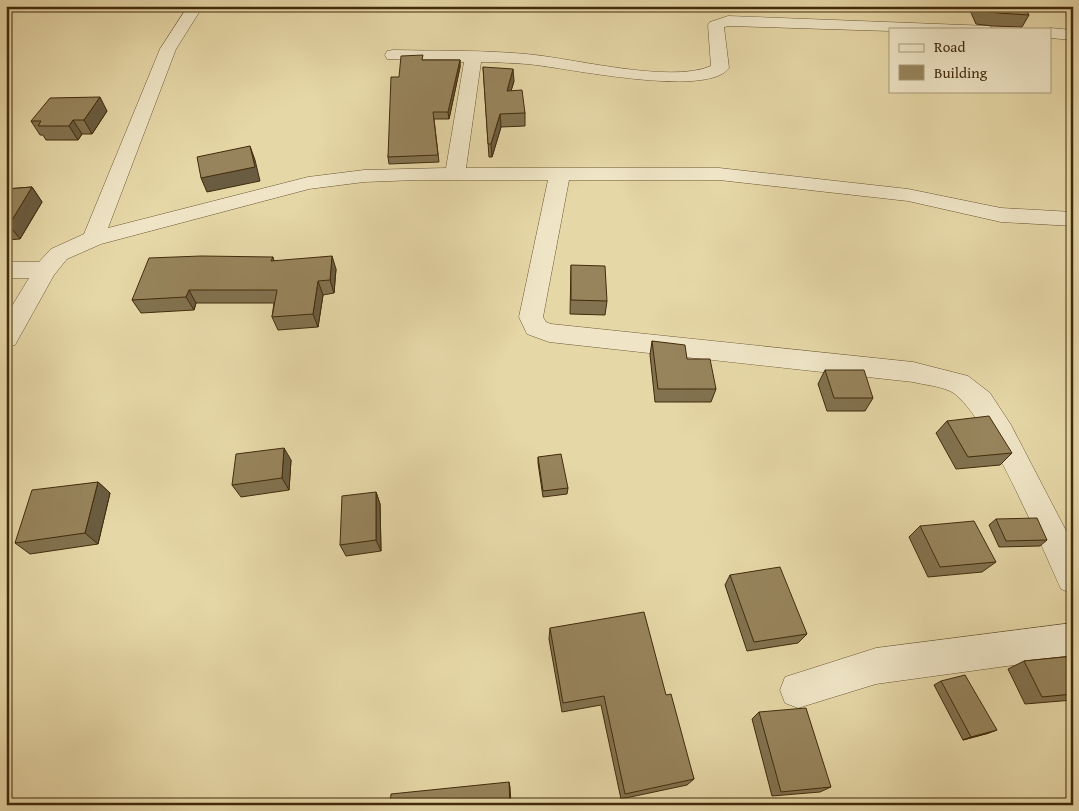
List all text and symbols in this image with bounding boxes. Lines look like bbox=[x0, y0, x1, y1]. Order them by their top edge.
legend bbox=[889, 28, 1052, 92]
text: Road bbox=[934, 36, 965, 57]
text: Building bbox=[934, 62, 988, 83]

